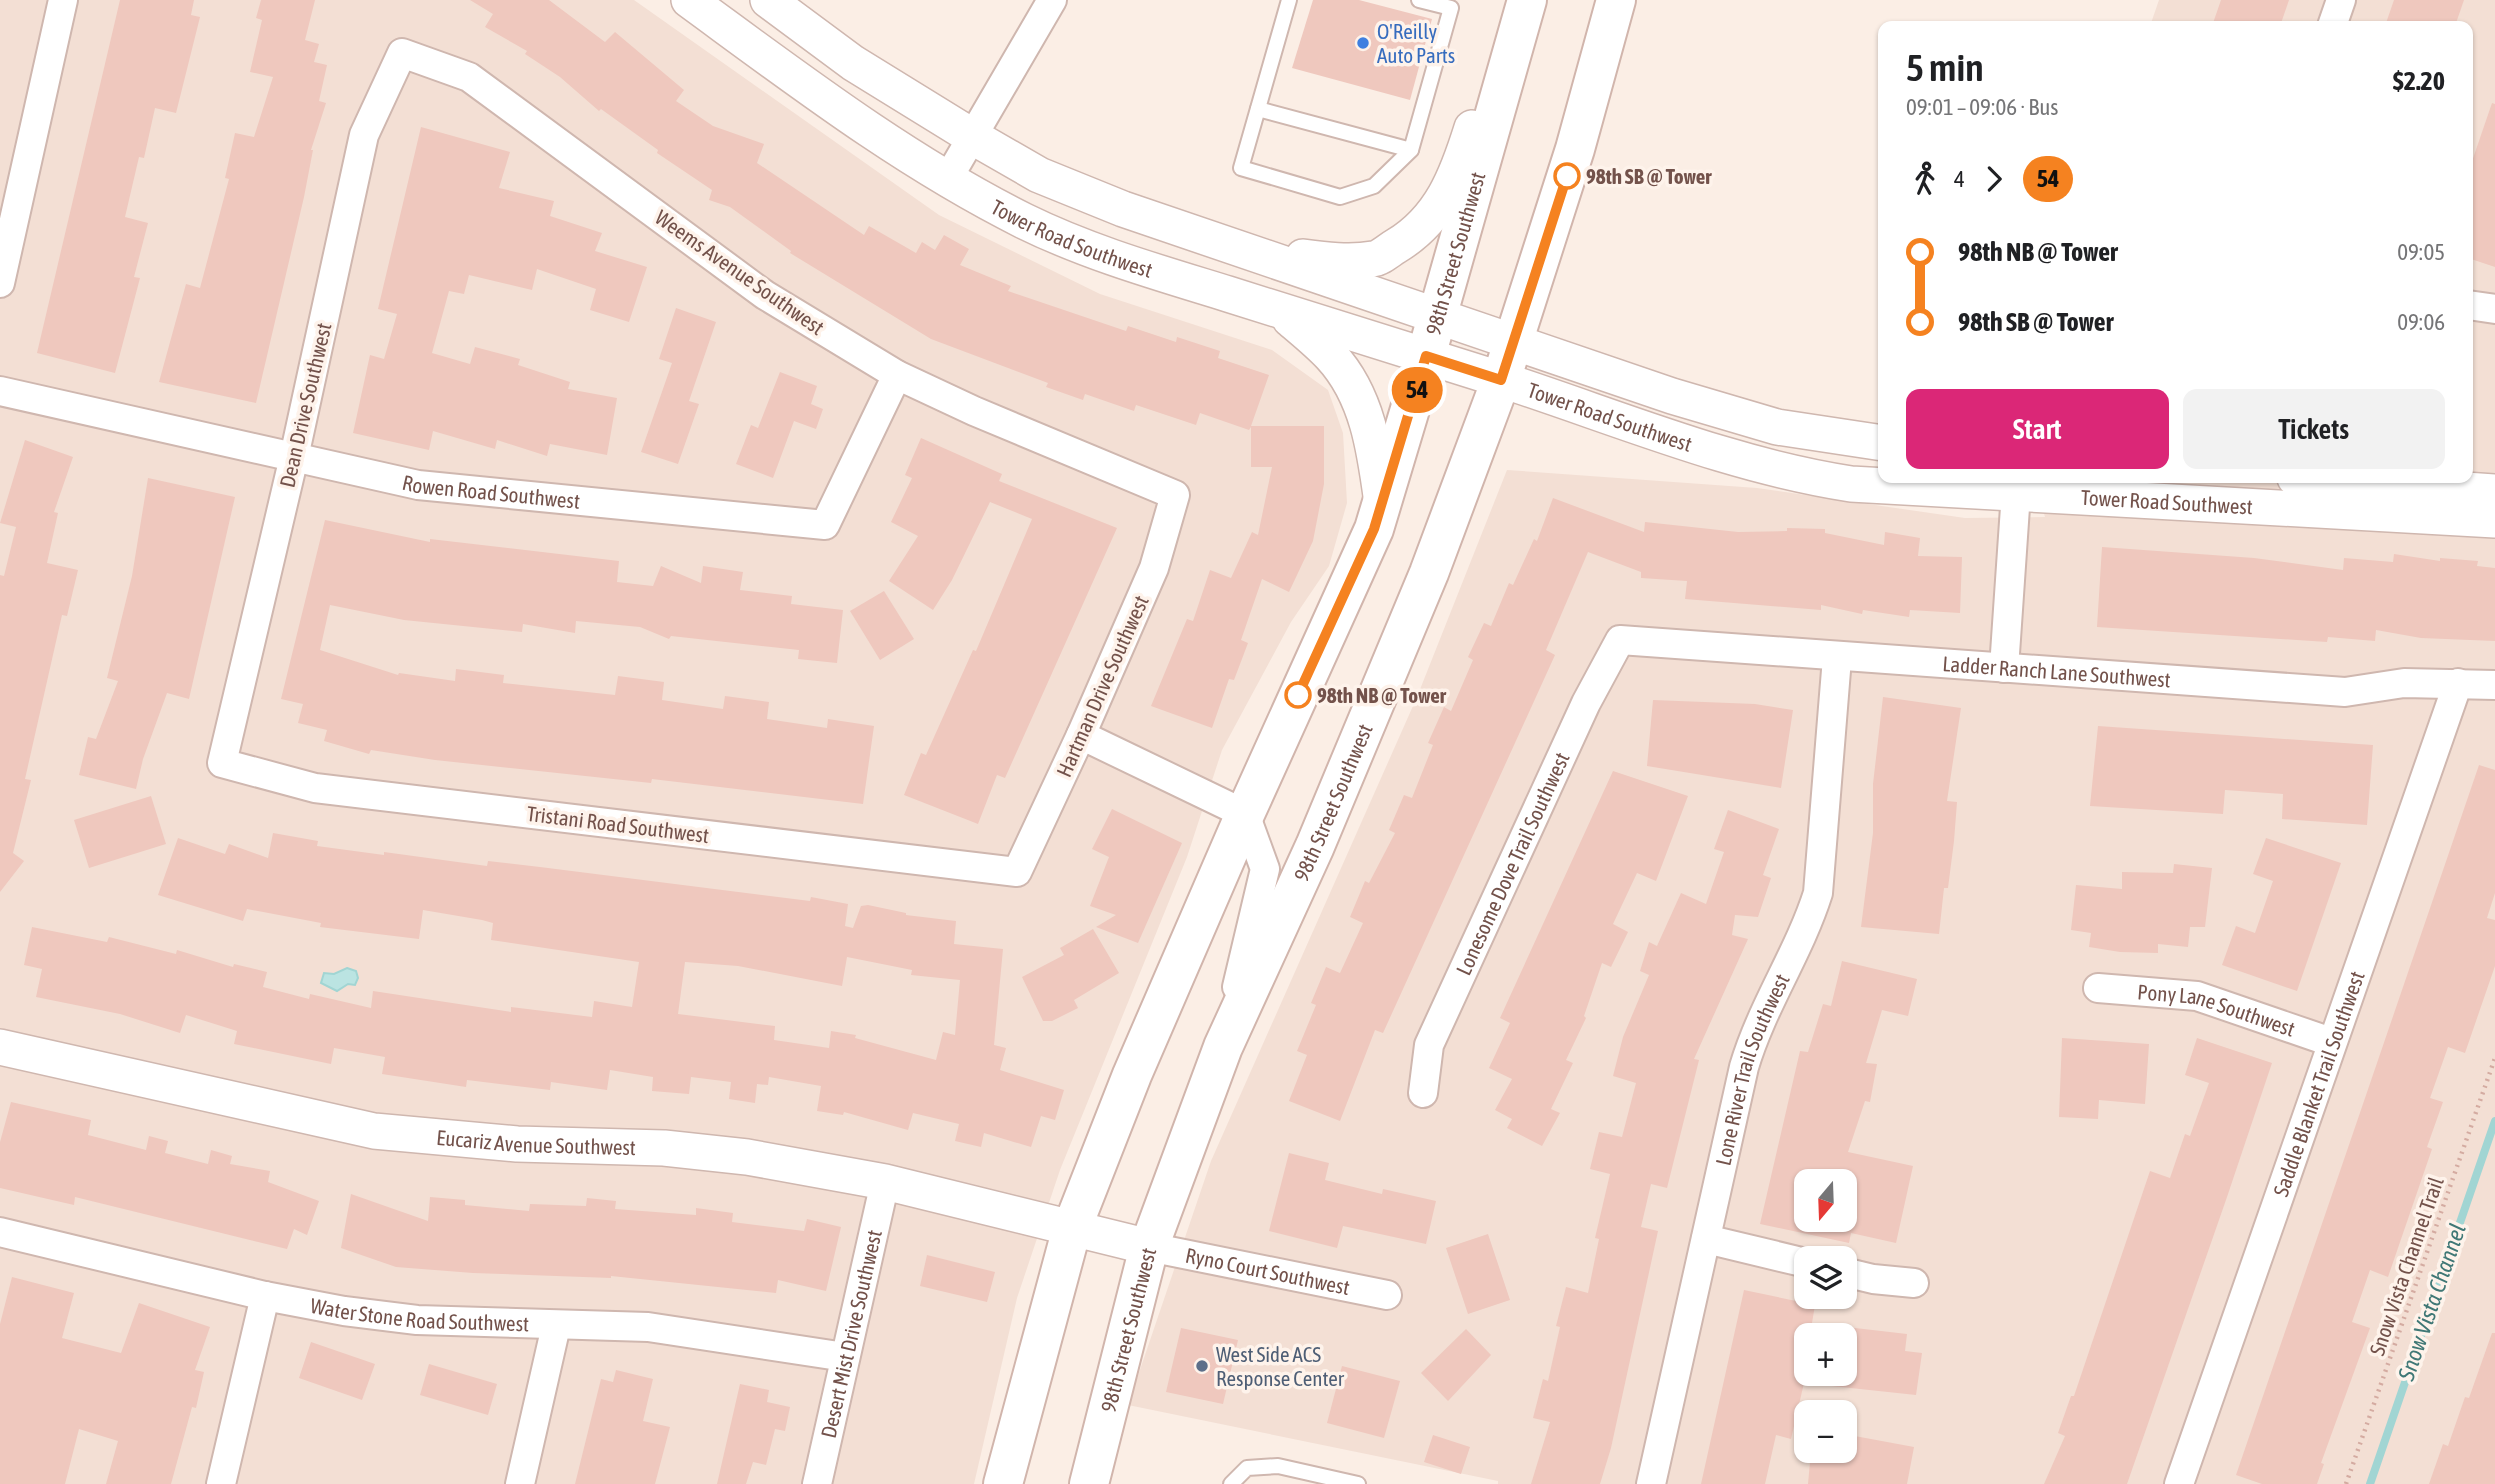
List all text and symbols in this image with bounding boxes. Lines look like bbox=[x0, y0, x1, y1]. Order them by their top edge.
place label: O'Reilly Auto Parts bbox=[1377, 19, 1455, 67]
marker: O'Reilly Auto Parts bbox=[1355, 35, 1371, 51]
text: 5 min bbox=[1906, 46, 1984, 89]
text: $2.20 bbox=[2393, 66, 2445, 96]
text: 09:01 – 09:06 · Bus bbox=[1906, 94, 2058, 120]
icon: walk bbox=[1906, 160, 1944, 198]
icon: forward bbox=[1975, 160, 2013, 198]
marker: 98th SB @ Tower bbox=[1554, 163, 1580, 189]
place label: 98th SB @ Tower bbox=[1586, 164, 1712, 188]
text: 54 bbox=[2037, 165, 2059, 192]
text: 4 bbox=[1954, 166, 1965, 192]
street label: 98th Street Southwest bbox=[1421, 169, 1490, 338]
street label: Tower Road Southwest bbox=[987, 194, 1156, 282]
street label: Weems Avenue Southwest bbox=[651, 205, 829, 339]
text: 98th NB @ Tower bbox=[1958, 237, 2118, 267]
text: 09:05 bbox=[2397, 239, 2445, 265]
text: 98th SB @ Tower bbox=[1958, 307, 2113, 337]
text: 09:06 bbox=[2397, 309, 2445, 335]
street label: Dean Drive Southwest bbox=[274, 320, 336, 490]
line badge: 54 bbox=[1386, 367, 1448, 413]
text: 54 bbox=[1406, 376, 1428, 403]
street label: Tower Road Southwest bbox=[1525, 377, 1695, 456]
button: Start bbox=[1906, 389, 2169, 469]
button: Tickets bbox=[2183, 389, 2445, 469]
street label: Rowen Road Southwest bbox=[400, 470, 581, 513]
street label: Tower Road Southwest bbox=[2080, 485, 2253, 518]
street label: Hartman Drive Southwest bbox=[1051, 592, 1153, 780]
street label: Ladder Ranch Lane Southwest bbox=[1942, 651, 2172, 691]
marker: 98th NB @ Tower bbox=[1285, 682, 1311, 708]
place label: 98th NB @ Tower bbox=[1317, 683, 1447, 707]
street label: 98th Street Southwest bbox=[1289, 720, 1377, 885]
street label: Lonesome Dove Trail Southwest bbox=[1451, 748, 1574, 979]
street label: Tristani Road Southwest bbox=[525, 801, 711, 847]
street label: Saddle Blanket Trail Southwest bbox=[2268, 968, 2369, 1199]
street label: Lone River Trail Southwest bbox=[1710, 970, 1794, 1168]
street label: Pony Lane Southwest bbox=[2137, 979, 2298, 1041]
street label: Eucariz Avenue Southwest bbox=[435, 1125, 636, 1159]
north arrow bbox=[1794, 1169, 1857, 1232]
map controls bbox=[1794, 1169, 1857, 1463]
street label: Snow Vista Channel Trail bbox=[2364, 1174, 2448, 1358]
water label: Snow Vista Channel bbox=[2392, 1220, 2472, 1384]
street label: Desert Mist Drive Southwest bbox=[816, 1227, 886, 1440]
street label: Ryno Court Southwest bbox=[1183, 1243, 1352, 1299]
street label: 98th Street Southwest bbox=[1096, 1245, 1160, 1414]
button: layers bbox=[1794, 1246, 1857, 1309]
street label: Water Stone Road Southwest bbox=[309, 1293, 529, 1335]
button: + bbox=[1794, 1323, 1857, 1386]
place label: West Side ACS Response Center bbox=[1216, 1342, 1345, 1390]
marker: West Side ACS Response Center bbox=[1194, 1358, 1210, 1374]
button: − bbox=[1794, 1400, 1857, 1463]

